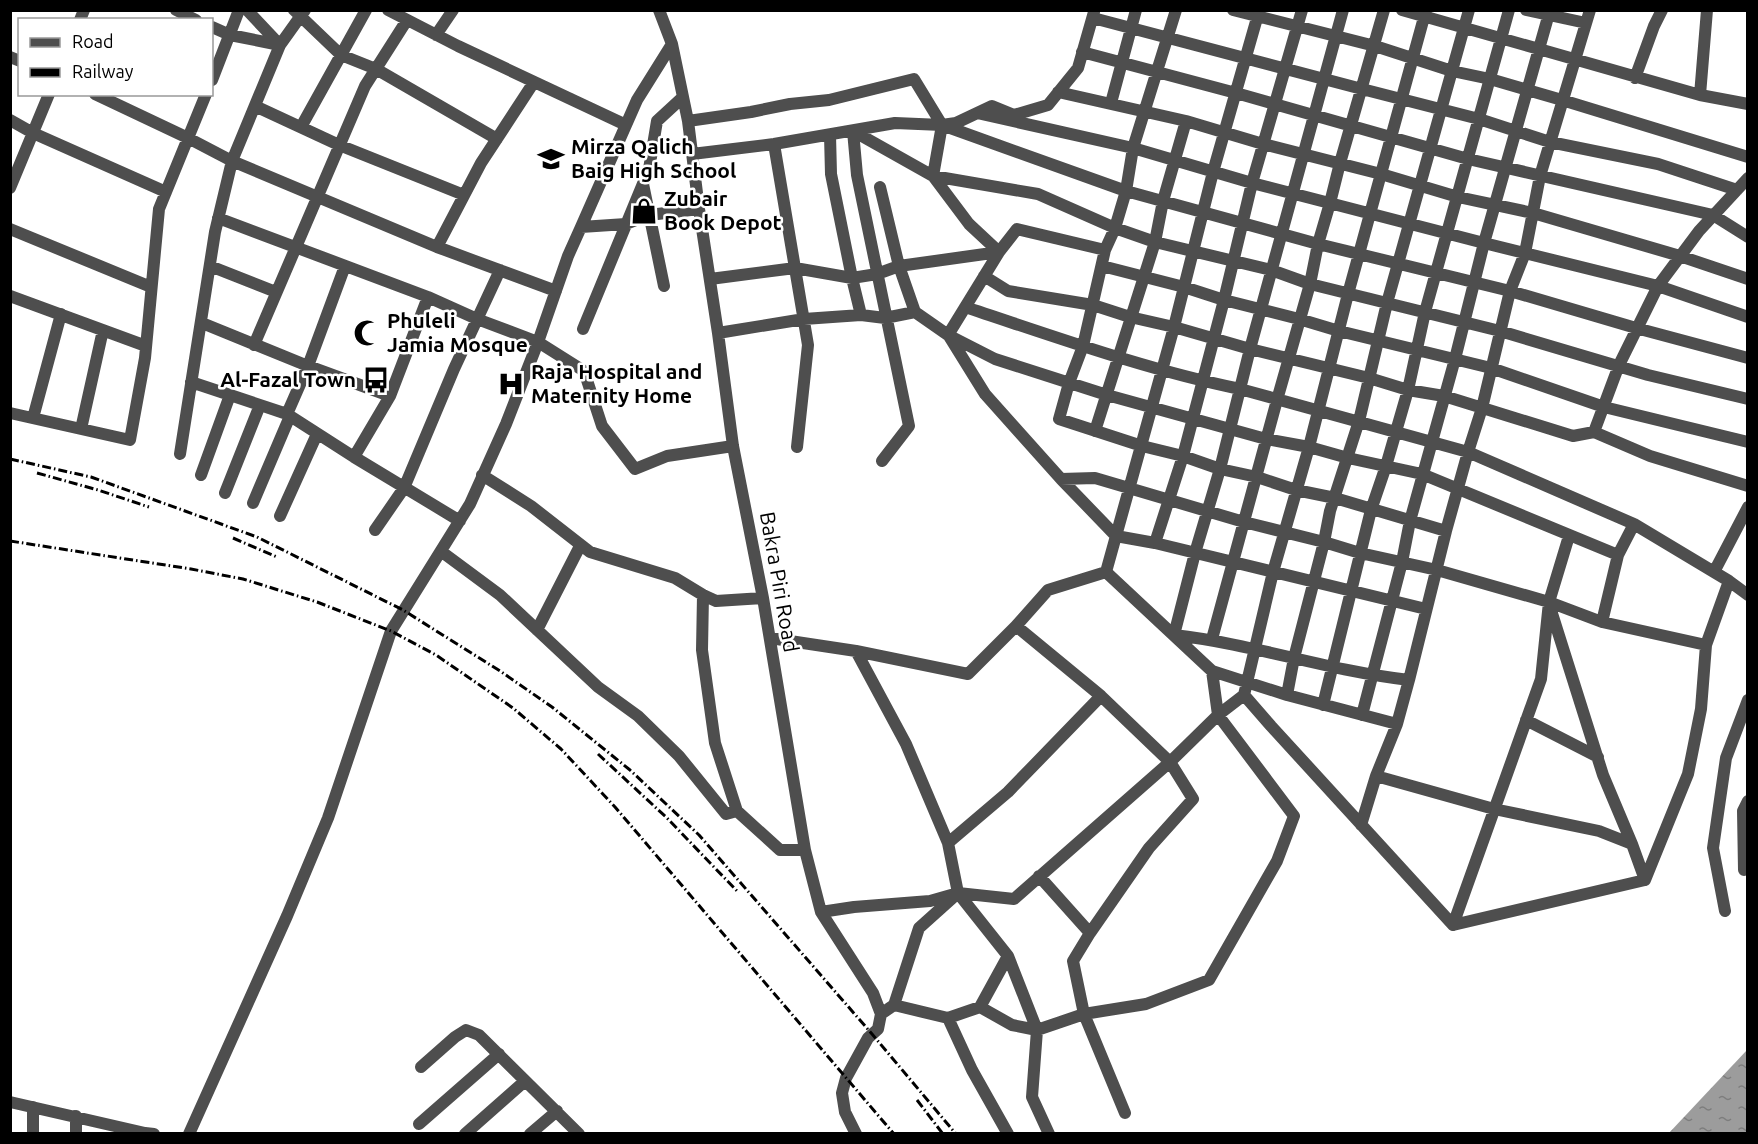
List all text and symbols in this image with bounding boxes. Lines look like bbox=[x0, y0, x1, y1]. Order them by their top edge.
legend bbox=[18, 18, 213, 96]
text: Road bbox=[72, 31, 114, 51]
text: Railway bbox=[72, 61, 134, 81]
place label: Mirza Qalich Baig High School bbox=[571, 134, 736, 182]
school or university icon: Mirza Qalich Baig High School bbox=[536, 144, 566, 174]
place label: Zubair Book Depot bbox=[664, 186, 782, 234]
shop icon: Zubair Book Depot bbox=[629, 196, 659, 226]
place label: Phuleli Jamia Mosque bbox=[387, 308, 528, 356]
mosque icon: Phuleli Jamia Mosque bbox=[352, 318, 382, 348]
place label: Raja Hospital and Maternity Home bbox=[531, 359, 702, 407]
bus stop icon: Al-Fazal Town bbox=[361, 365, 391, 395]
place label: Al-Fazal Town bbox=[220, 367, 356, 391]
hospital icon: Raja Hospital and Maternity Home bbox=[496, 369, 526, 399]
street label: Bakra Piri Road bbox=[756, 510, 804, 654]

